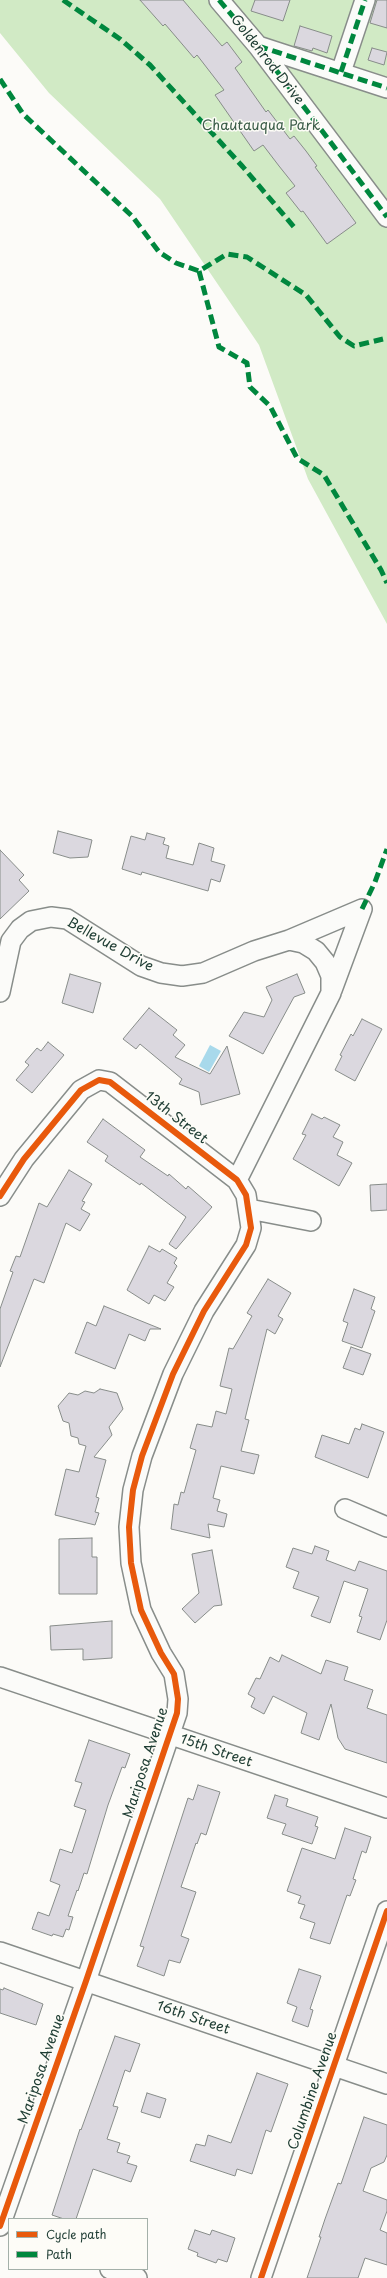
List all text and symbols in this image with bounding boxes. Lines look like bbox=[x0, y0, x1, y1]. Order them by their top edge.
street label: Goldenrod Drive bbox=[227, 12, 307, 108]
park label: Chautauqua Park bbox=[202, 118, 320, 134]
street label: Bellevue Drive bbox=[64, 914, 156, 976]
street label: 13th Street bbox=[141, 1088, 211, 1148]
street label: Mariposa Avenue bbox=[120, 1706, 172, 1820]
street label: 15th Street bbox=[178, 1731, 254, 1771]
street label: 16th Street bbox=[154, 1998, 232, 2038]
street label: Mariposa Avenue bbox=[15, 2012, 69, 2126]
street label: Columbine Avenue bbox=[285, 2030, 341, 2152]
legend bbox=[8, 2218, 148, 2270]
text: Cycle path bbox=[46, 2225, 107, 2243]
text: Path bbox=[46, 2245, 72, 2263]

